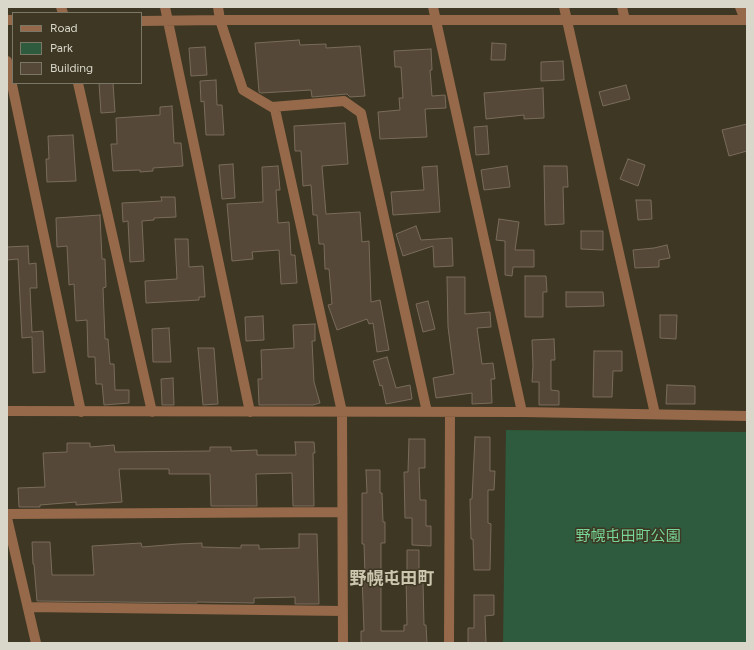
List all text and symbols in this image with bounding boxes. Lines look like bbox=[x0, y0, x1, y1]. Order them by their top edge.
legend bbox=[12, 12, 142, 84]
text: Road bbox=[50, 21, 78, 35]
text: Park bbox=[50, 41, 73, 55]
text: Building bbox=[50, 61, 93, 75]
park label: 野幌屯田町公園 bbox=[576, 528, 680, 546]
district label: 野幌屯田町 bbox=[350, 569, 434, 589]

